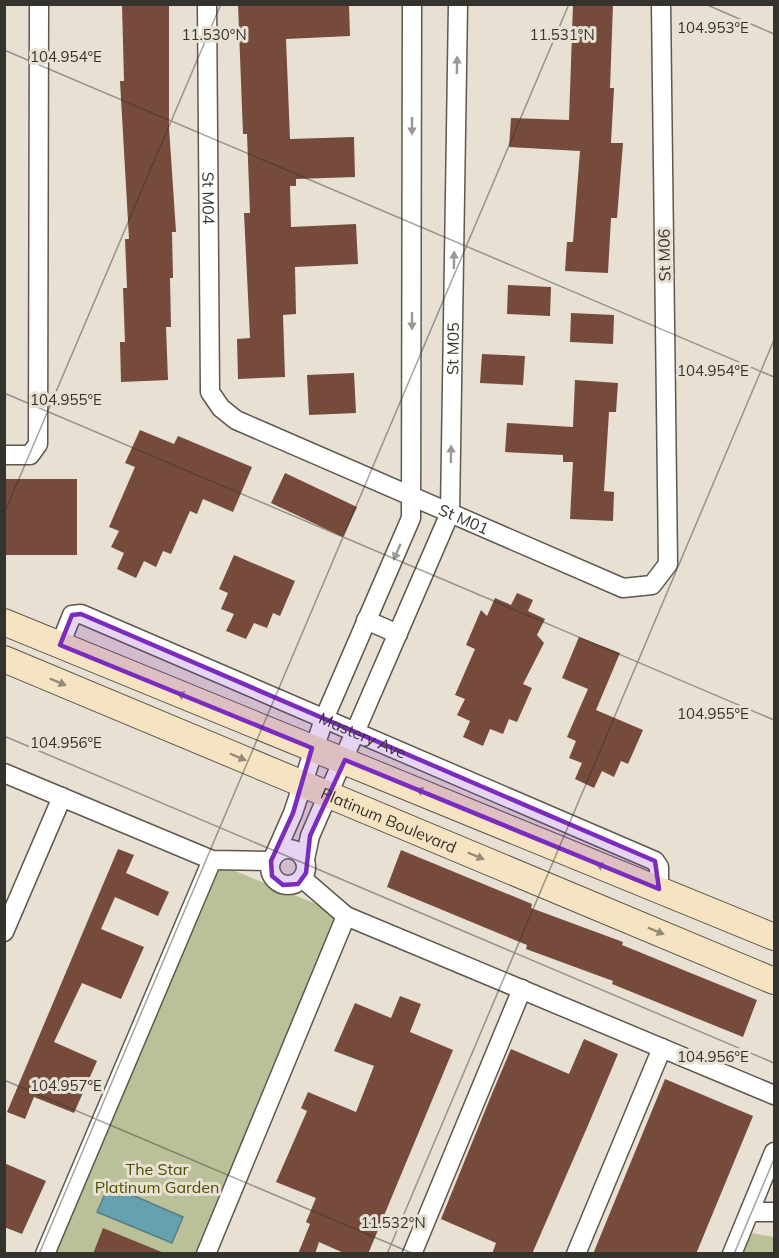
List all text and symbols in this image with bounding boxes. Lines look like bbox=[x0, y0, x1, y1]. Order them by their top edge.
text: 104.953°E bbox=[677, 18, 749, 37]
text: 11.530°N bbox=[181, 25, 247, 44]
text: 11.531°N bbox=[529, 25, 595, 44]
text: 104.954°E bbox=[30, 47, 102, 66]
one-way arrow bbox=[452, 55, 462, 74]
one-way arrow bbox=[407, 116, 417, 135]
street label: St M04 bbox=[198, 172, 219, 225]
street label: St M06 bbox=[654, 229, 674, 281]
one-way arrow bbox=[449, 250, 459, 269]
one-way arrow bbox=[407, 311, 417, 330]
street label: St M05 bbox=[442, 322, 463, 375]
text: 104.954°E bbox=[677, 361, 749, 380]
text: 104.955°E bbox=[30, 390, 102, 409]
one-way arrow bbox=[446, 445, 456, 464]
street label: St M01 bbox=[436, 499, 492, 539]
one-way arrow bbox=[392, 543, 401, 560]
one-way arrow bbox=[50, 677, 68, 687]
one-way arrow bbox=[175, 691, 193, 701]
text: 104.955°E bbox=[677, 704, 749, 723]
street label: Mastery Ave bbox=[316, 708, 409, 763]
text: 104.956°E bbox=[30, 733, 102, 752]
one-way arrow bbox=[230, 752, 248, 762]
street label: Platinum Boulevard bbox=[318, 783, 460, 857]
one-way arrow bbox=[414, 787, 432, 797]
one-way arrow bbox=[468, 851, 486, 861]
one-way arrow bbox=[595, 861, 613, 871]
one-way arrow bbox=[648, 926, 666, 936]
text: 104.956°E bbox=[677, 1047, 749, 1066]
text: 104.957°E bbox=[30, 1076, 102, 1095]
park label: The Star Platinum Garden bbox=[95, 1159, 219, 1197]
text: 11.532°N bbox=[360, 1213, 426, 1232]

